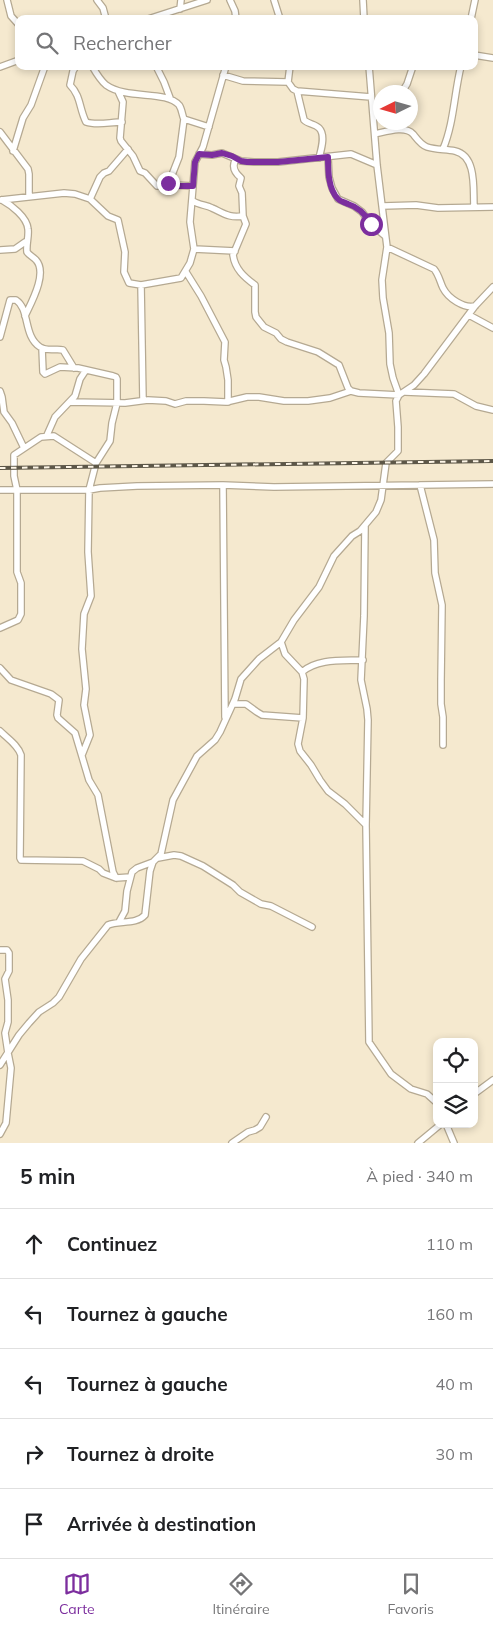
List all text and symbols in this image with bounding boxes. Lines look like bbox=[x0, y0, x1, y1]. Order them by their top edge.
search box bbox=[15, 15, 478, 70]
icon: search bbox=[33, 29, 61, 57]
text: Rechercher bbox=[73, 31, 172, 55]
north arrow bbox=[373, 85, 418, 130]
route end bbox=[157, 172, 180, 195]
route start bbox=[360, 213, 383, 236]
map controls bbox=[433, 1038, 478, 1128]
button: locate bbox=[433, 1038, 478, 1083]
button: layers bbox=[433, 1083, 478, 1128]
text: 5 min bbox=[20, 1163, 75, 1189]
text: À pied · 340 m bbox=[366, 1166, 473, 1186]
icon: ahead bbox=[20, 1230, 48, 1258]
text: Continuez bbox=[67, 1232, 157, 1256]
text: 110 m bbox=[426, 1234, 473, 1254]
icon: left bbox=[20, 1300, 48, 1328]
text: Tournez à gauche bbox=[67, 1302, 228, 1326]
text: 160 m bbox=[426, 1304, 473, 1324]
icon: left bbox=[20, 1370, 48, 1398]
text: Tournez à gauche bbox=[67, 1372, 228, 1396]
text: 40 m bbox=[436, 1374, 473, 1394]
icon: right bbox=[20, 1440, 48, 1468]
text: Tournez à droite bbox=[67, 1442, 214, 1466]
text: 30 m bbox=[436, 1444, 473, 1464]
icon: arrive bbox=[20, 1510, 48, 1538]
text: Arrivée à destination bbox=[67, 1512, 256, 1536]
tab: Carte bbox=[59, 1570, 95, 1618]
tab: Itinéraire bbox=[212, 1570, 270, 1618]
tab: Favoris bbox=[387, 1570, 434, 1618]

